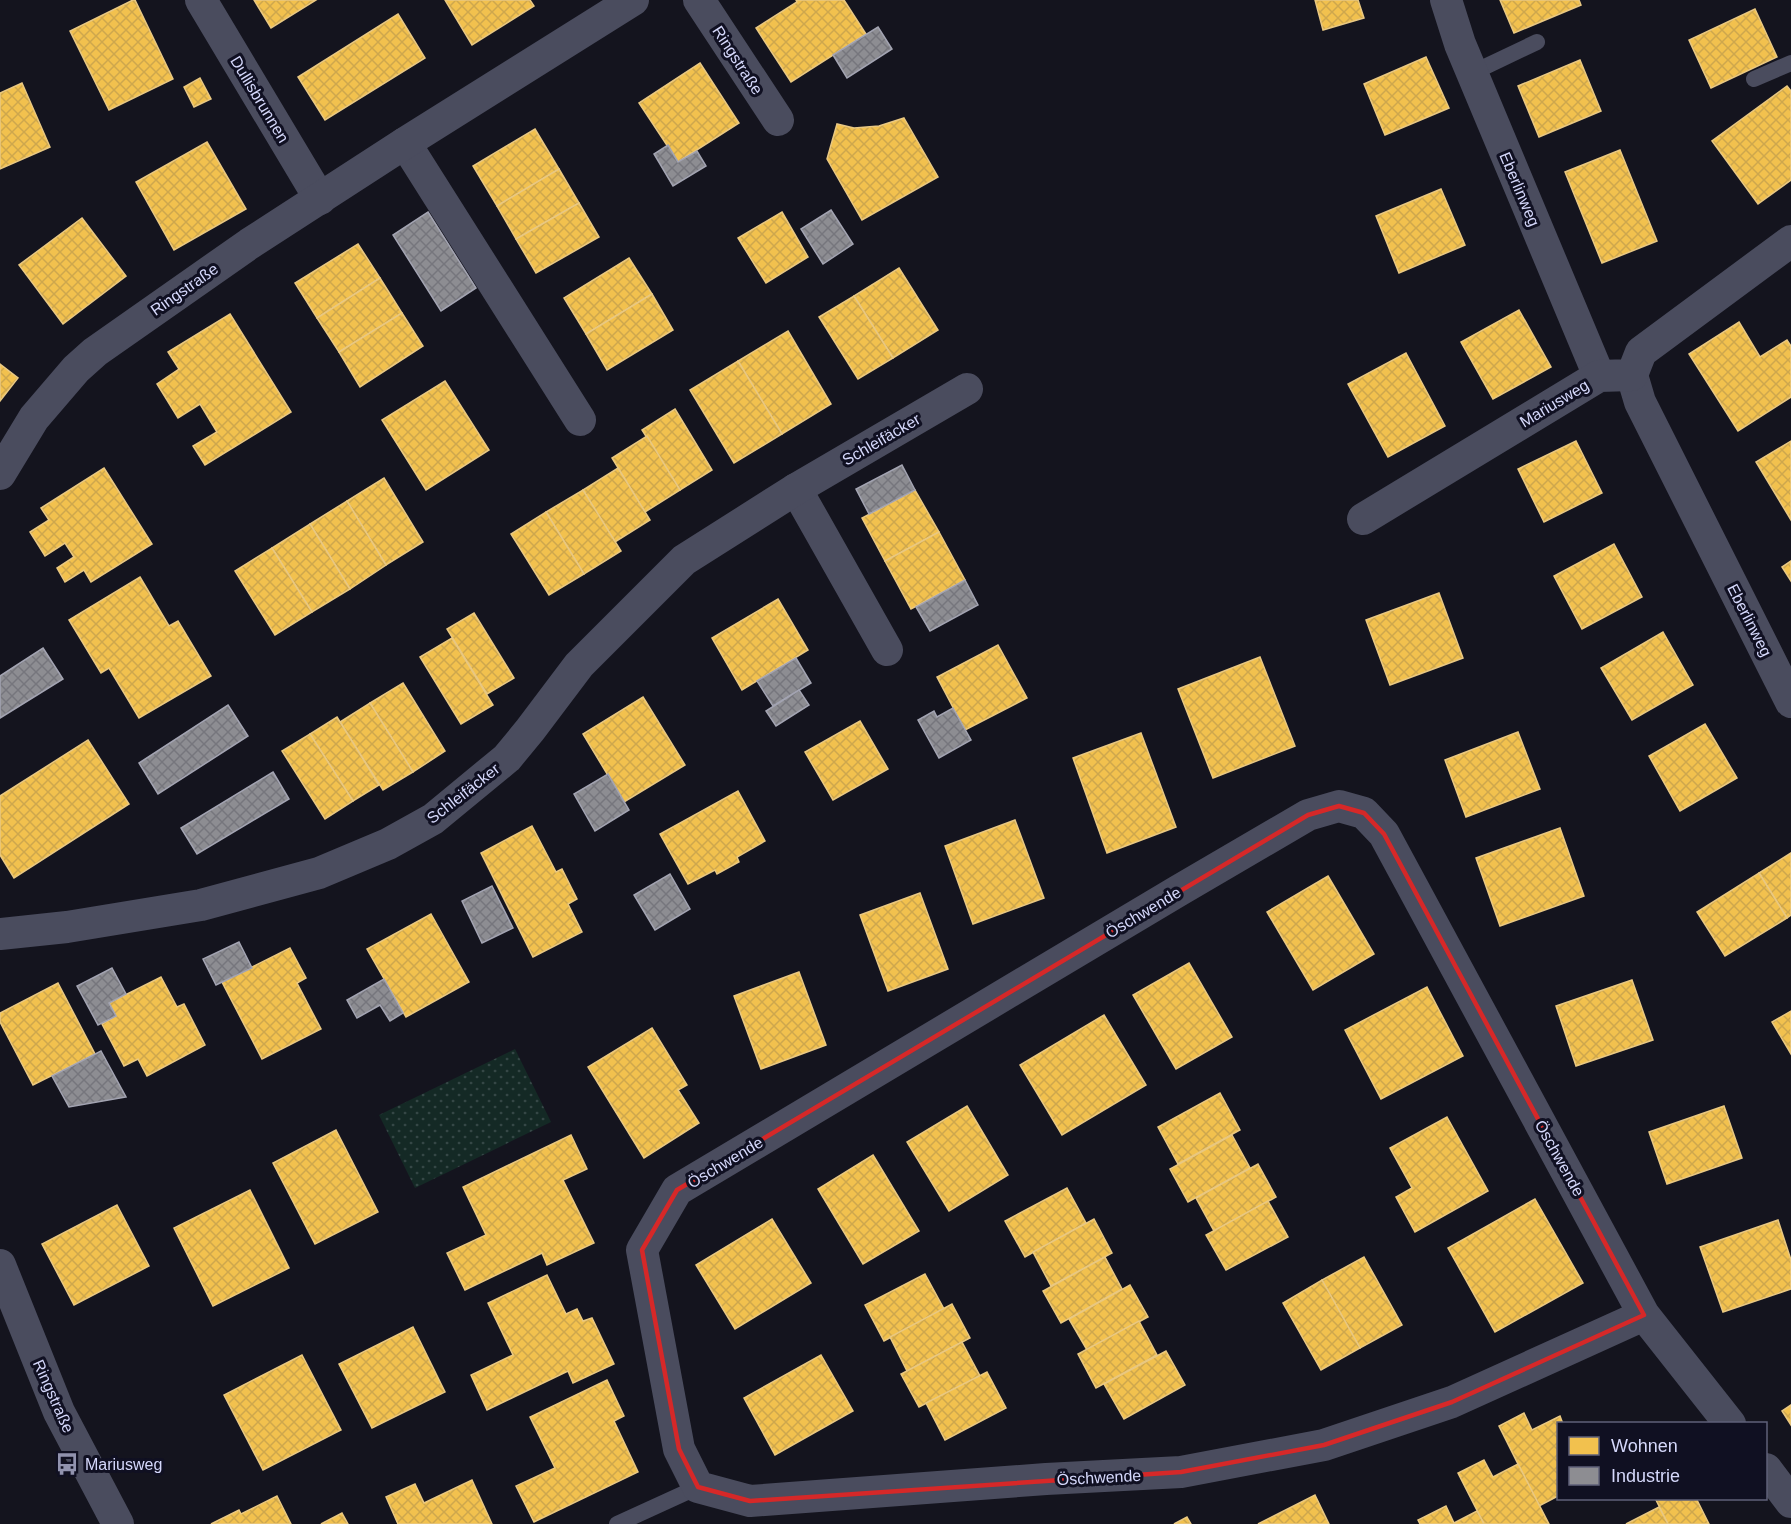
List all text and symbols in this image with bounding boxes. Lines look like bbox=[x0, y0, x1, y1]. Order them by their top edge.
street label: Ringstraße bbox=[709, 23, 766, 98]
street label: Dullisbrunnen bbox=[227, 53, 292, 146]
street label: Eberlinweg bbox=[1496, 149, 1543, 229]
street label: Ringstraße bbox=[147, 260, 221, 319]
street label: Mariusweg bbox=[1517, 376, 1592, 431]
street label: Schleifäcker bbox=[839, 410, 924, 469]
street label: Eberlinweg bbox=[1724, 581, 1775, 659]
street label: Schleifäcker bbox=[424, 759, 503, 827]
street label: Öschwende bbox=[1103, 883, 1184, 941]
street label: Öschwende bbox=[1532, 1117, 1588, 1199]
street label: Öschwende bbox=[685, 1133, 766, 1191]
street label: Ringstraße bbox=[30, 1357, 77, 1435]
legend bbox=[1557, 1422, 1767, 1500]
text: Wohnen bbox=[1611, 1436, 1678, 1456]
bus stop icon: Mariusweg bbox=[54, 1451, 80, 1477]
place label: Mariusweg bbox=[85, 1456, 162, 1473]
text: Industrie bbox=[1611, 1466, 1680, 1486]
street label: Öschwende bbox=[1056, 1467, 1142, 1488]

